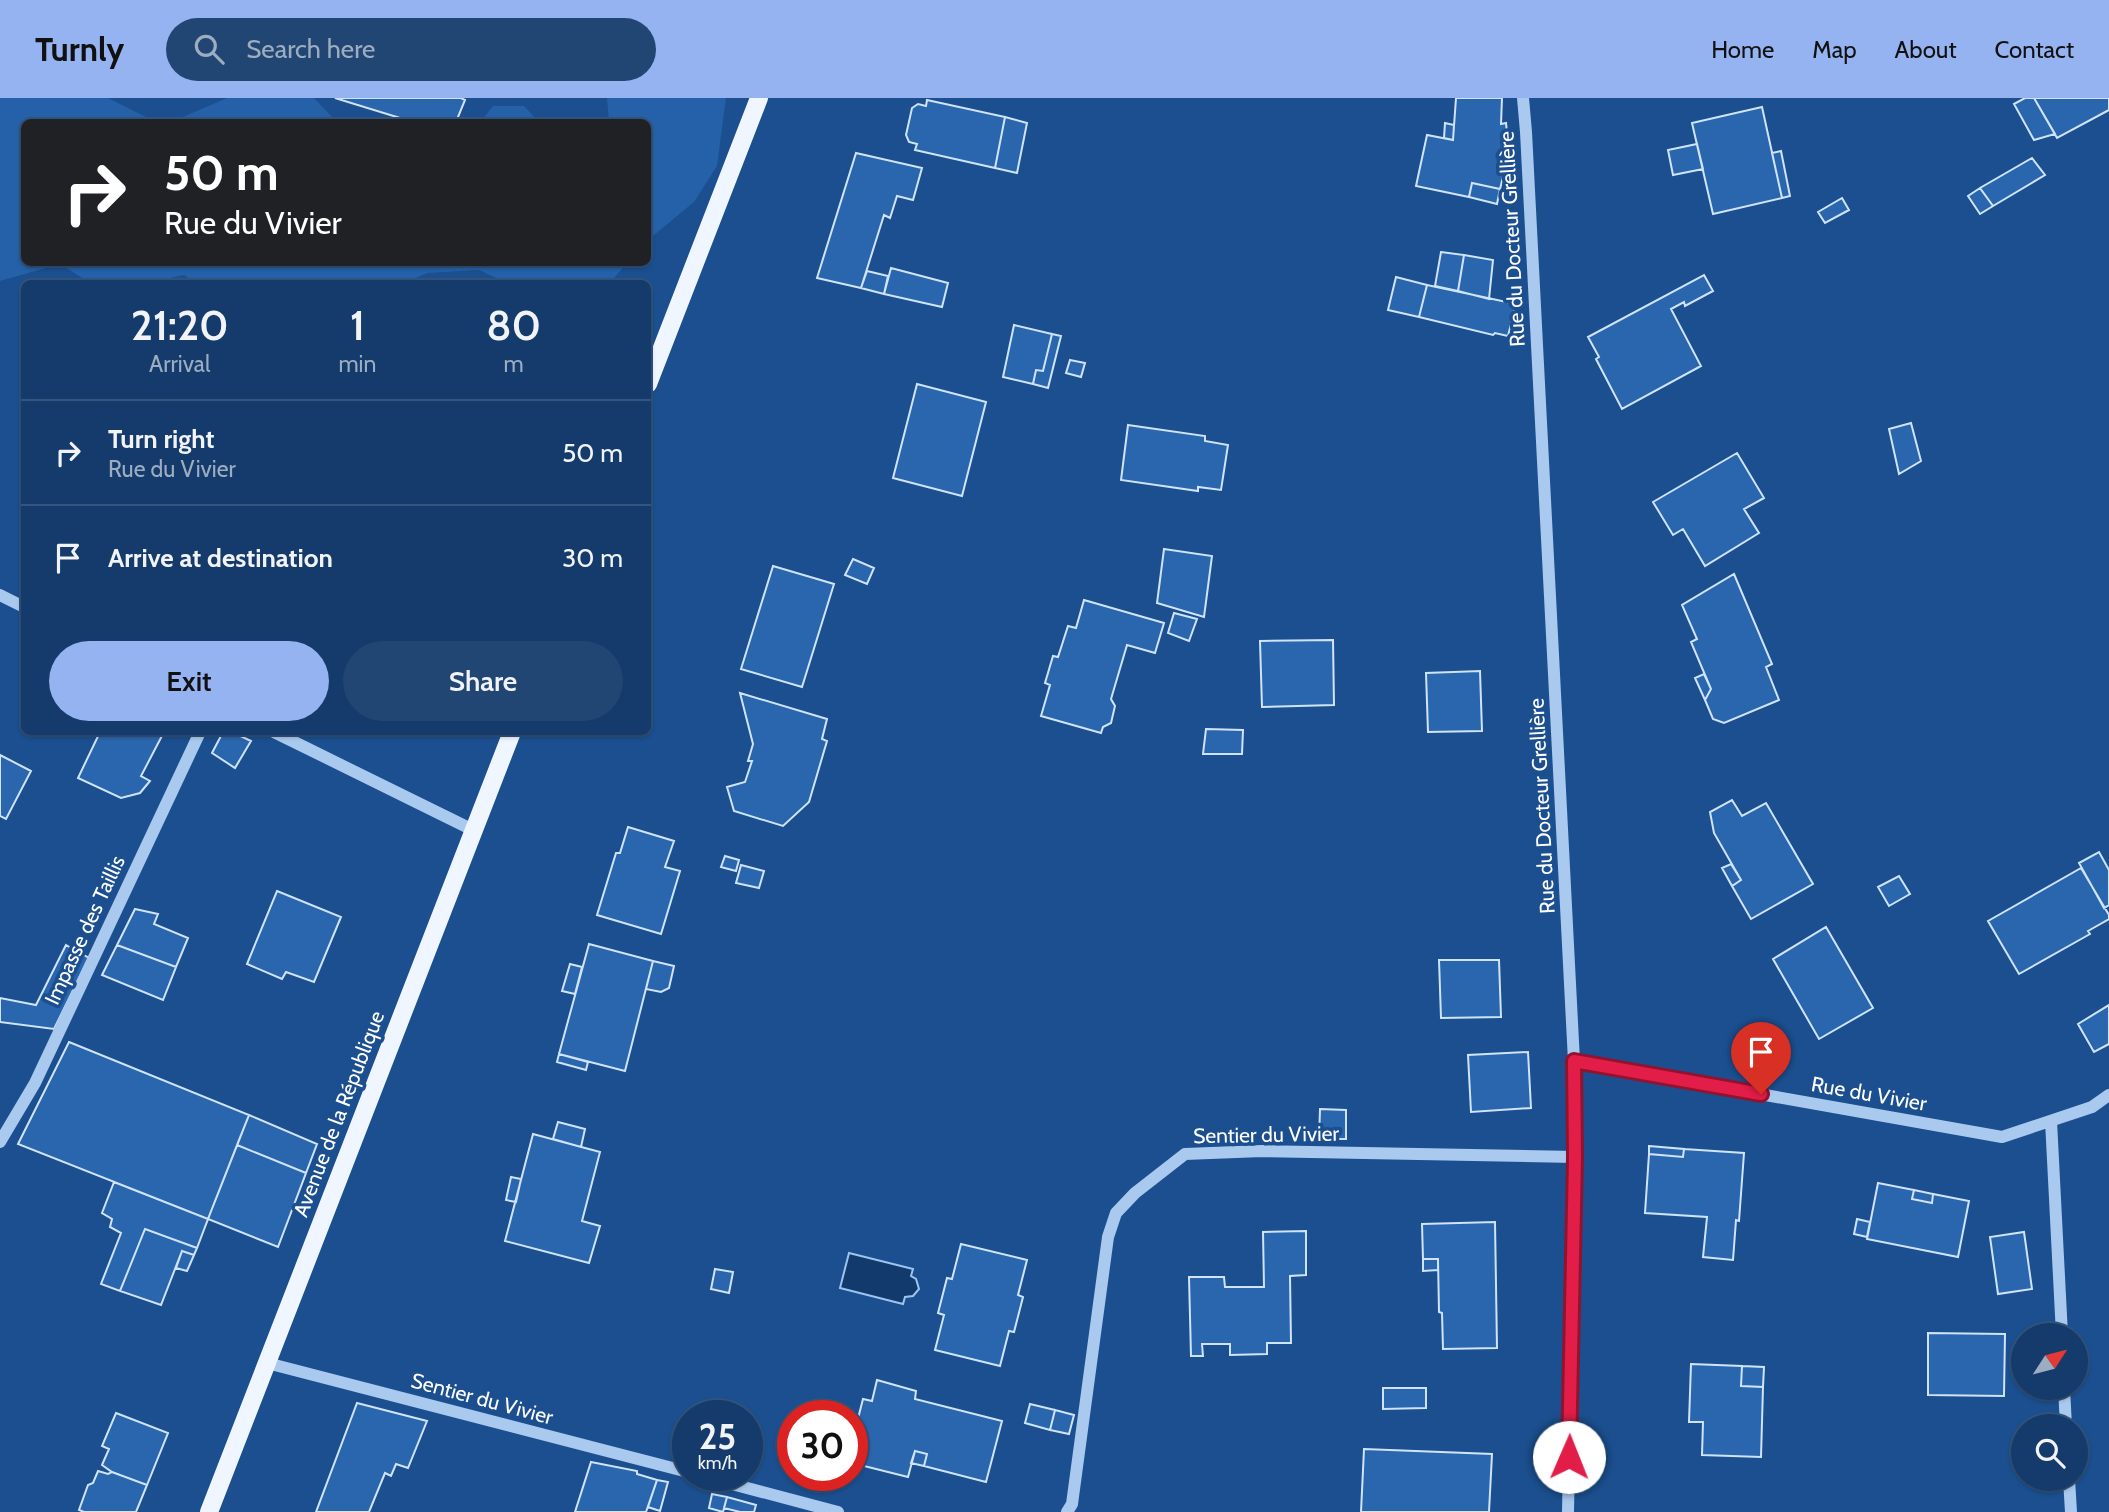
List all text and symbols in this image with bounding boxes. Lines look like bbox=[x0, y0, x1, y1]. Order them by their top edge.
search box bbox=[166, 18, 656, 81]
text: Turnly bbox=[35, 29, 124, 69]
icon: search bbox=[190, 30, 228, 68]
text: Search here bbox=[246, 33, 375, 65]
text: Home bbox=[1711, 35, 1774, 64]
text: Map bbox=[1812, 35, 1857, 64]
text: About bbox=[1895, 35, 1957, 64]
text: Contact bbox=[1995, 35, 2074, 64]
street label: Rue du Docteur Grellière bbox=[1493, 130, 1530, 348]
text: 50 m bbox=[164, 143, 279, 202]
icon: right bbox=[49, 147, 140, 238]
text: Rue du Vivier bbox=[164, 203, 342, 242]
text: 21:20 bbox=[131, 299, 229, 351]
text: 1 bbox=[350, 299, 365, 351]
text: 80 bbox=[486, 299, 541, 351]
text: Arrival bbox=[149, 350, 210, 378]
text: min bbox=[338, 350, 376, 378]
text: m bbox=[504, 350, 524, 378]
text: Turn right bbox=[108, 423, 214, 455]
icon: right bbox=[49, 434, 87, 472]
text: 50 m bbox=[562, 437, 623, 469]
text: Rue du Vivier bbox=[108, 455, 236, 483]
icon: arrive bbox=[49, 539, 87, 577]
text: Arrive at destination bbox=[108, 542, 333, 574]
text: 30 m bbox=[562, 542, 623, 574]
button: Exit bbox=[49, 641, 329, 721]
button: Share bbox=[343, 641, 623, 721]
street label: Rue du Docteur Grellière bbox=[1523, 697, 1560, 915]
street label: Impasse des Taillis bbox=[39, 851, 130, 1008]
street label: Avenue de la République bbox=[288, 1007, 389, 1220]
pin bbox=[1731, 1022, 1791, 1094]
icon: arrive bbox=[1742, 1033, 1780, 1071]
street label: Rue du Vivier bbox=[1809, 1071, 1929, 1116]
street label: Sentier du Vivier bbox=[1193, 1121, 1340, 1148]
north arrow bbox=[2011, 1323, 2088, 1400]
map controls bbox=[2011, 1323, 2088, 1491]
street label: Sentier du Vivier bbox=[408, 1368, 556, 1430]
speed limit sign: 30 bbox=[777, 1400, 868, 1491]
button: search bbox=[2011, 1414, 2088, 1491]
text: 25 bbox=[699, 1415, 736, 1458]
position arrow bbox=[1532, 1420, 1606, 1494]
text: km/h bbox=[698, 1452, 737, 1474]

